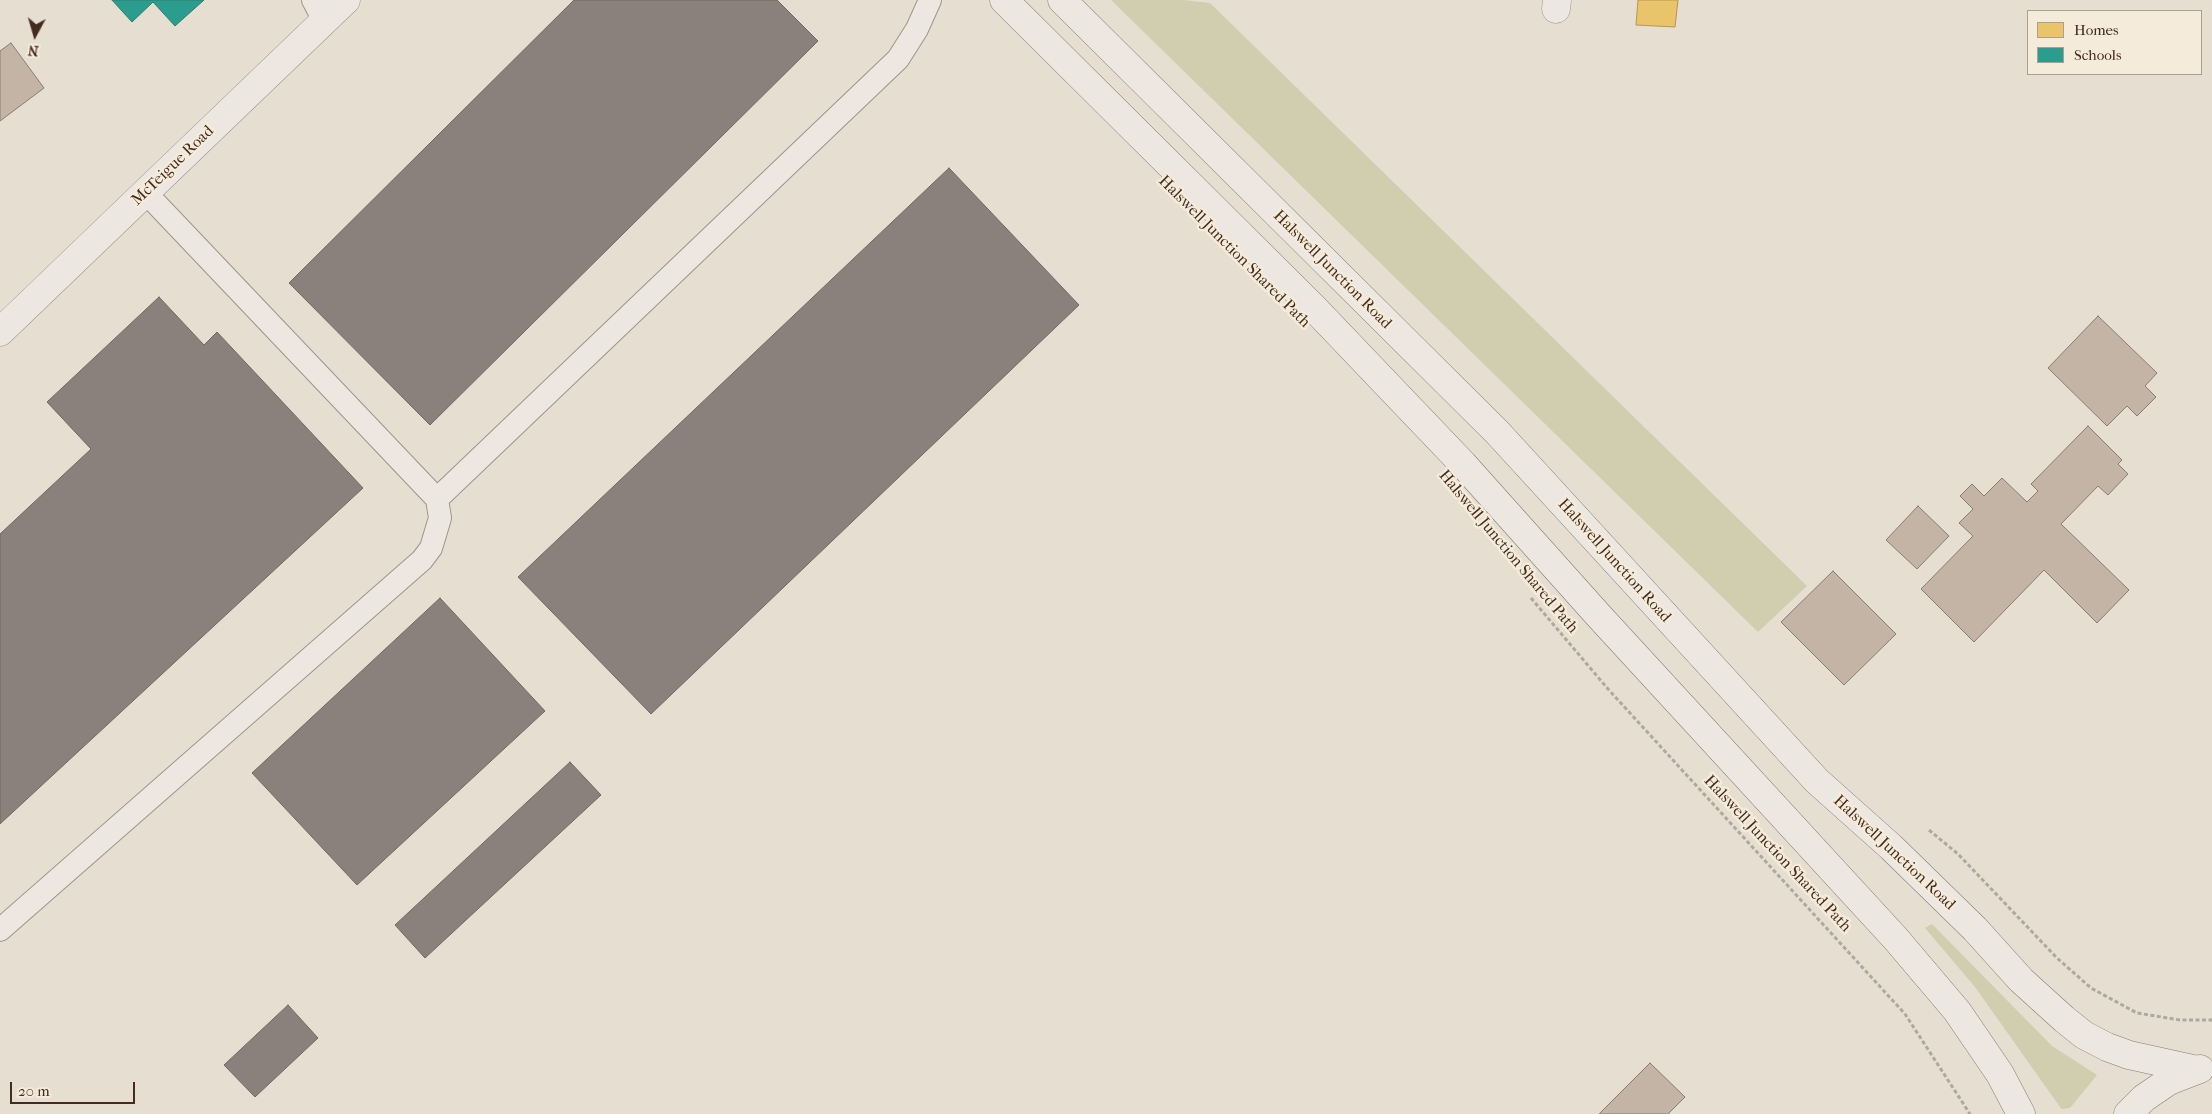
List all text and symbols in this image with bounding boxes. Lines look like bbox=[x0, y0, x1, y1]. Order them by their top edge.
north arrow bbox=[10, 10, 60, 60]
legend bbox=[2027, 10, 2202, 75]
text: Homes bbox=[2074, 21, 2119, 39]
text: N bbox=[27, 41, 40, 59]
text: Schools bbox=[2074, 46, 2121, 64]
street label: McTeigue Road bbox=[128, 122, 218, 210]
street label: Halswell Junction Shared Path bbox=[1154, 172, 1314, 332]
street label: Halswell Junction Road bbox=[1269, 207, 1395, 333]
street label: Halswell Junction Shared Path bbox=[1434, 466, 1582, 638]
street label: Halswell Junction Road bbox=[1553, 495, 1675, 627]
street label: Halswell Junction Shared Path bbox=[1699, 772, 1855, 936]
street label: Halswell Junction Road bbox=[1829, 791, 1959, 915]
scale bar bbox=[12, 1072, 138, 1104]
text: 20 m bbox=[18, 1082, 50, 1100]

